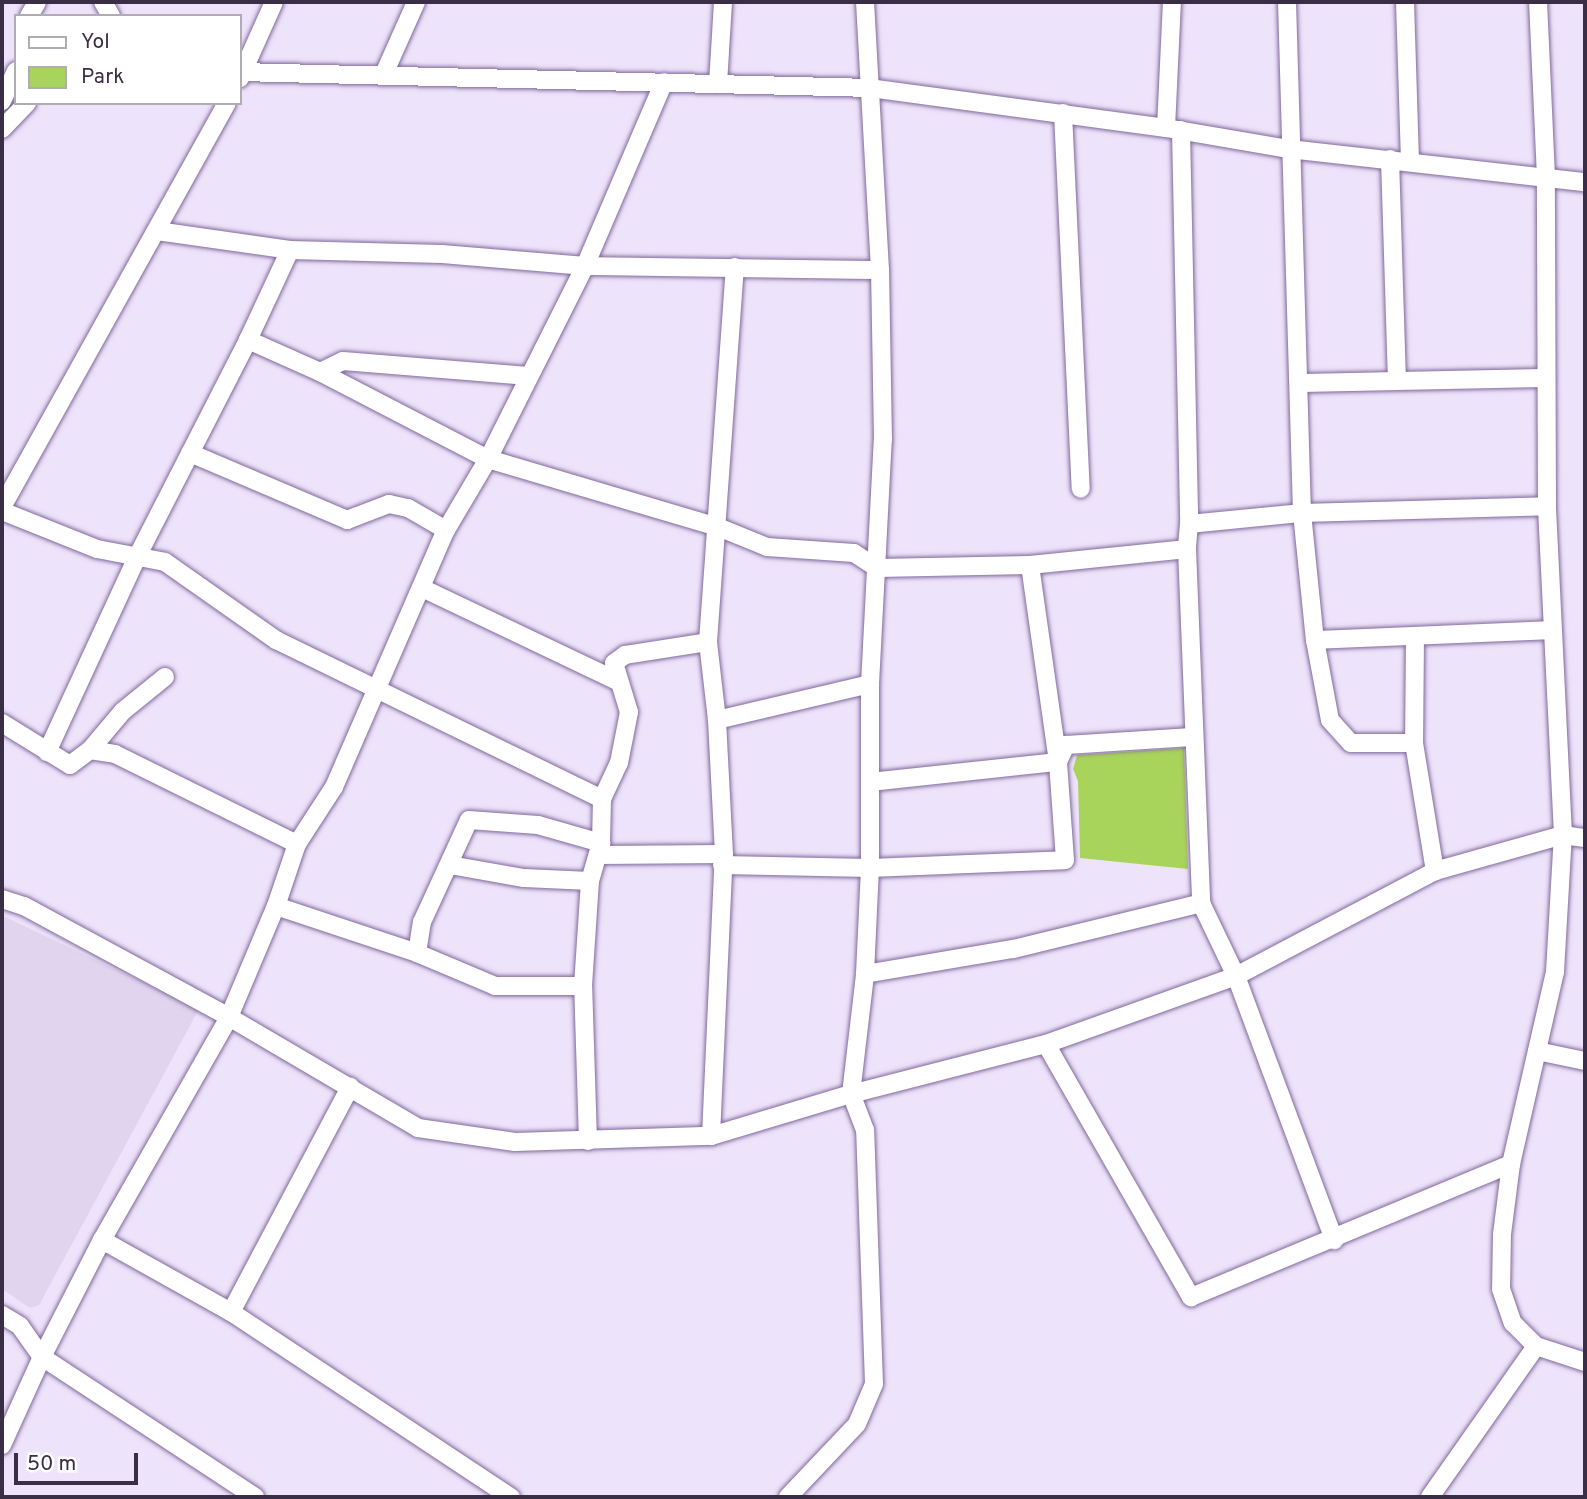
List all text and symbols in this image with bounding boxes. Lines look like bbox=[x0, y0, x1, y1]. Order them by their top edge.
legend bbox=[14, 14, 242, 105]
text: Yol bbox=[81, 29, 110, 56]
text: Park bbox=[81, 64, 124, 91]
scale bar bbox=[18, 1440, 142, 1484]
text: 50 m bbox=[27, 1451, 76, 1478]

